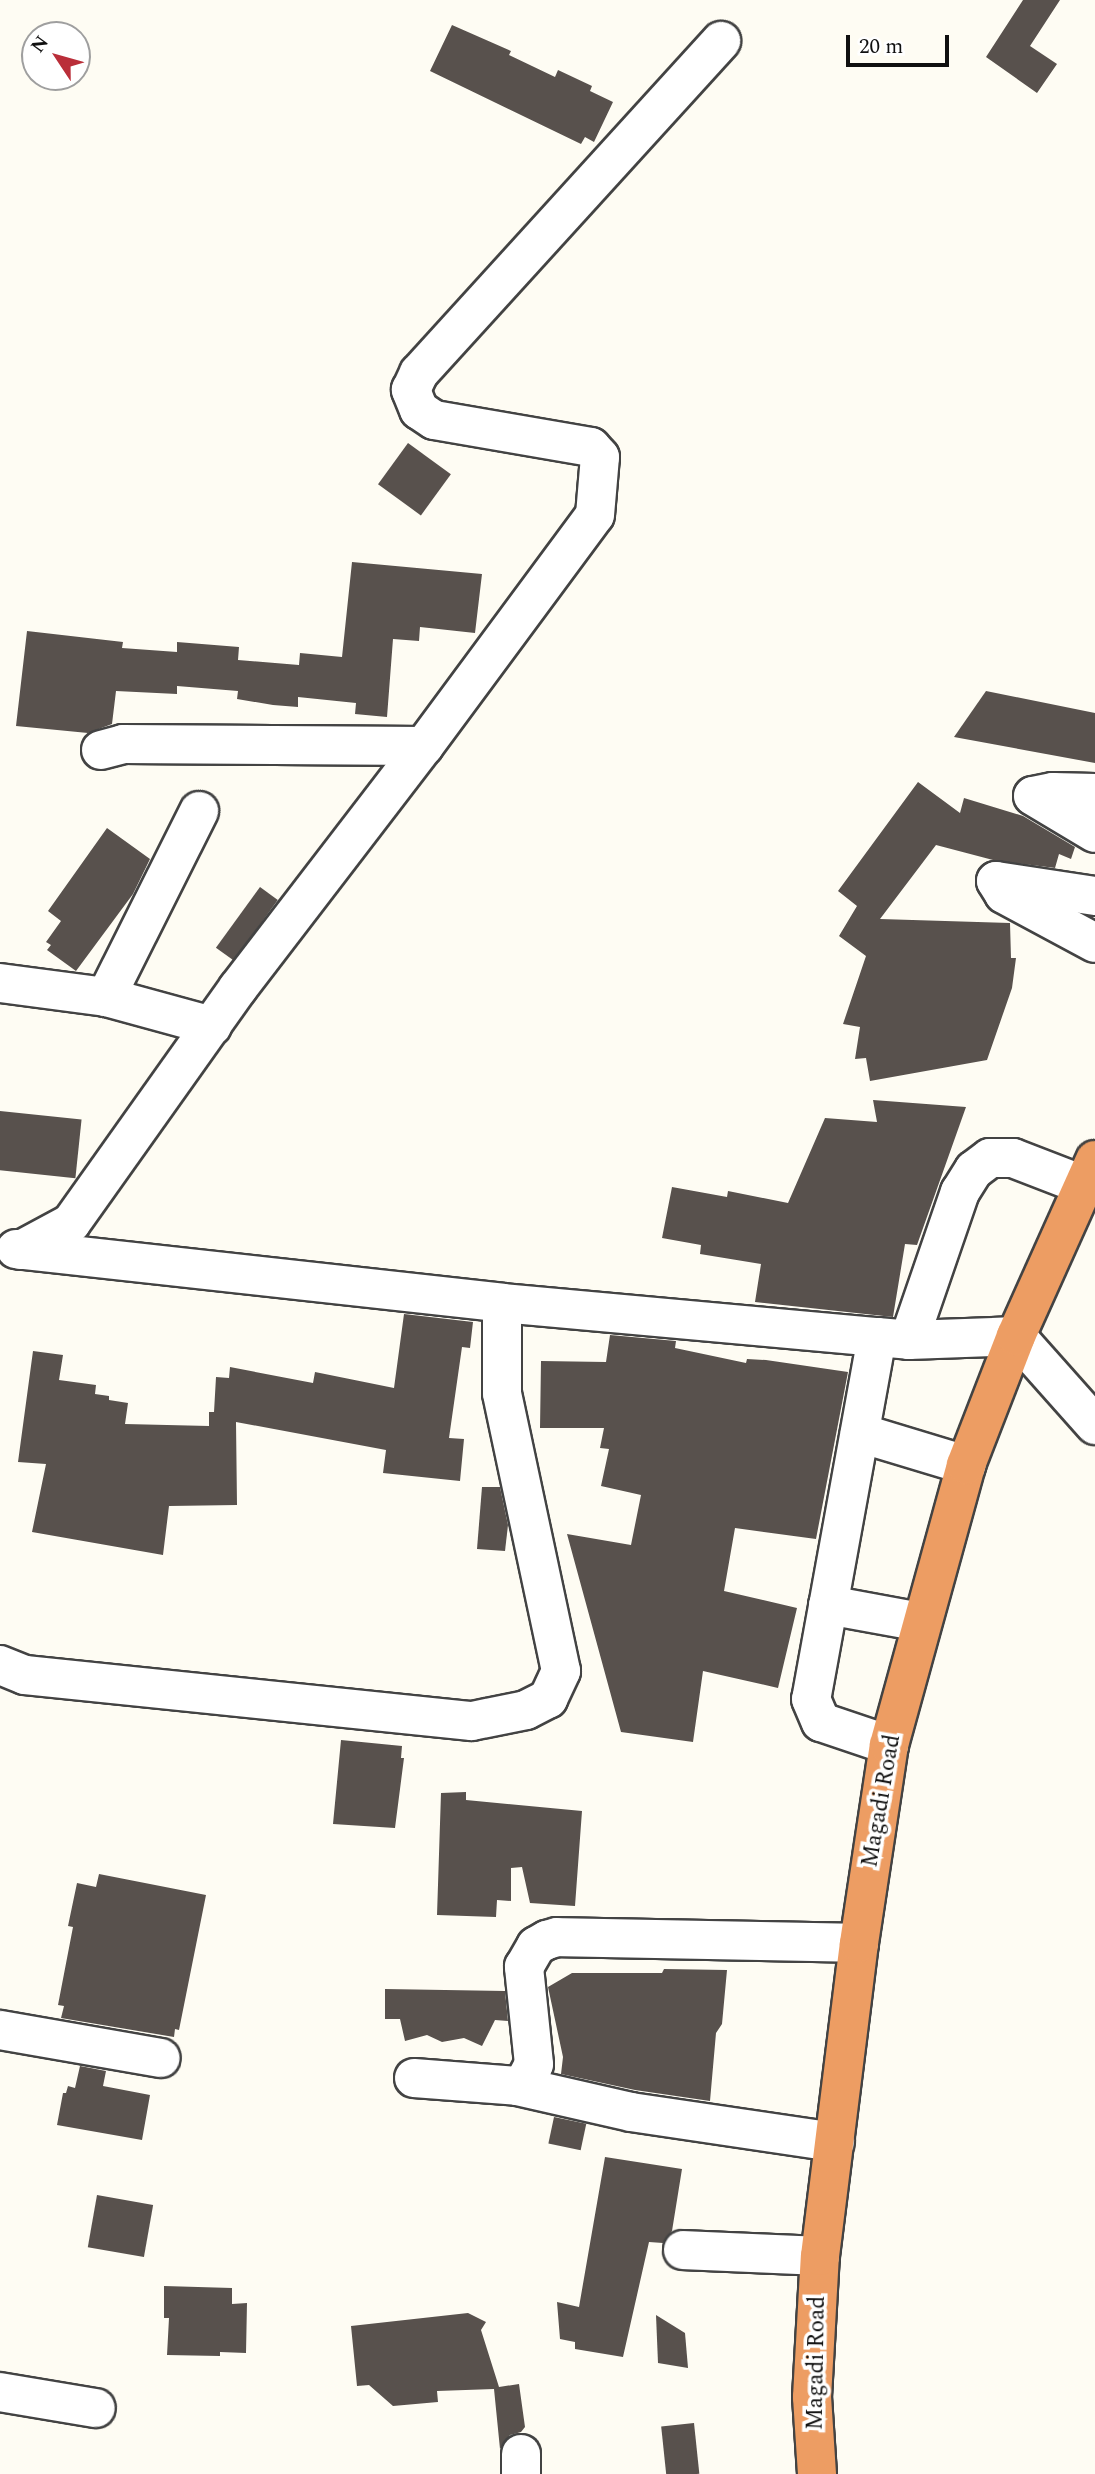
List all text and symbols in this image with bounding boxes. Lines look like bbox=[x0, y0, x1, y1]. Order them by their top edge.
north arrow bbox=[21, 21, 91, 91]
scale bar bbox=[850, 21, 953, 65]
text: N bbox=[24, 30, 57, 59]
text: 20 m bbox=[859, 31, 903, 63]
street label: Magadi Road bbox=[857, 1732, 907, 1870]
street label: Magadi Road bbox=[802, 2296, 832, 2430]

